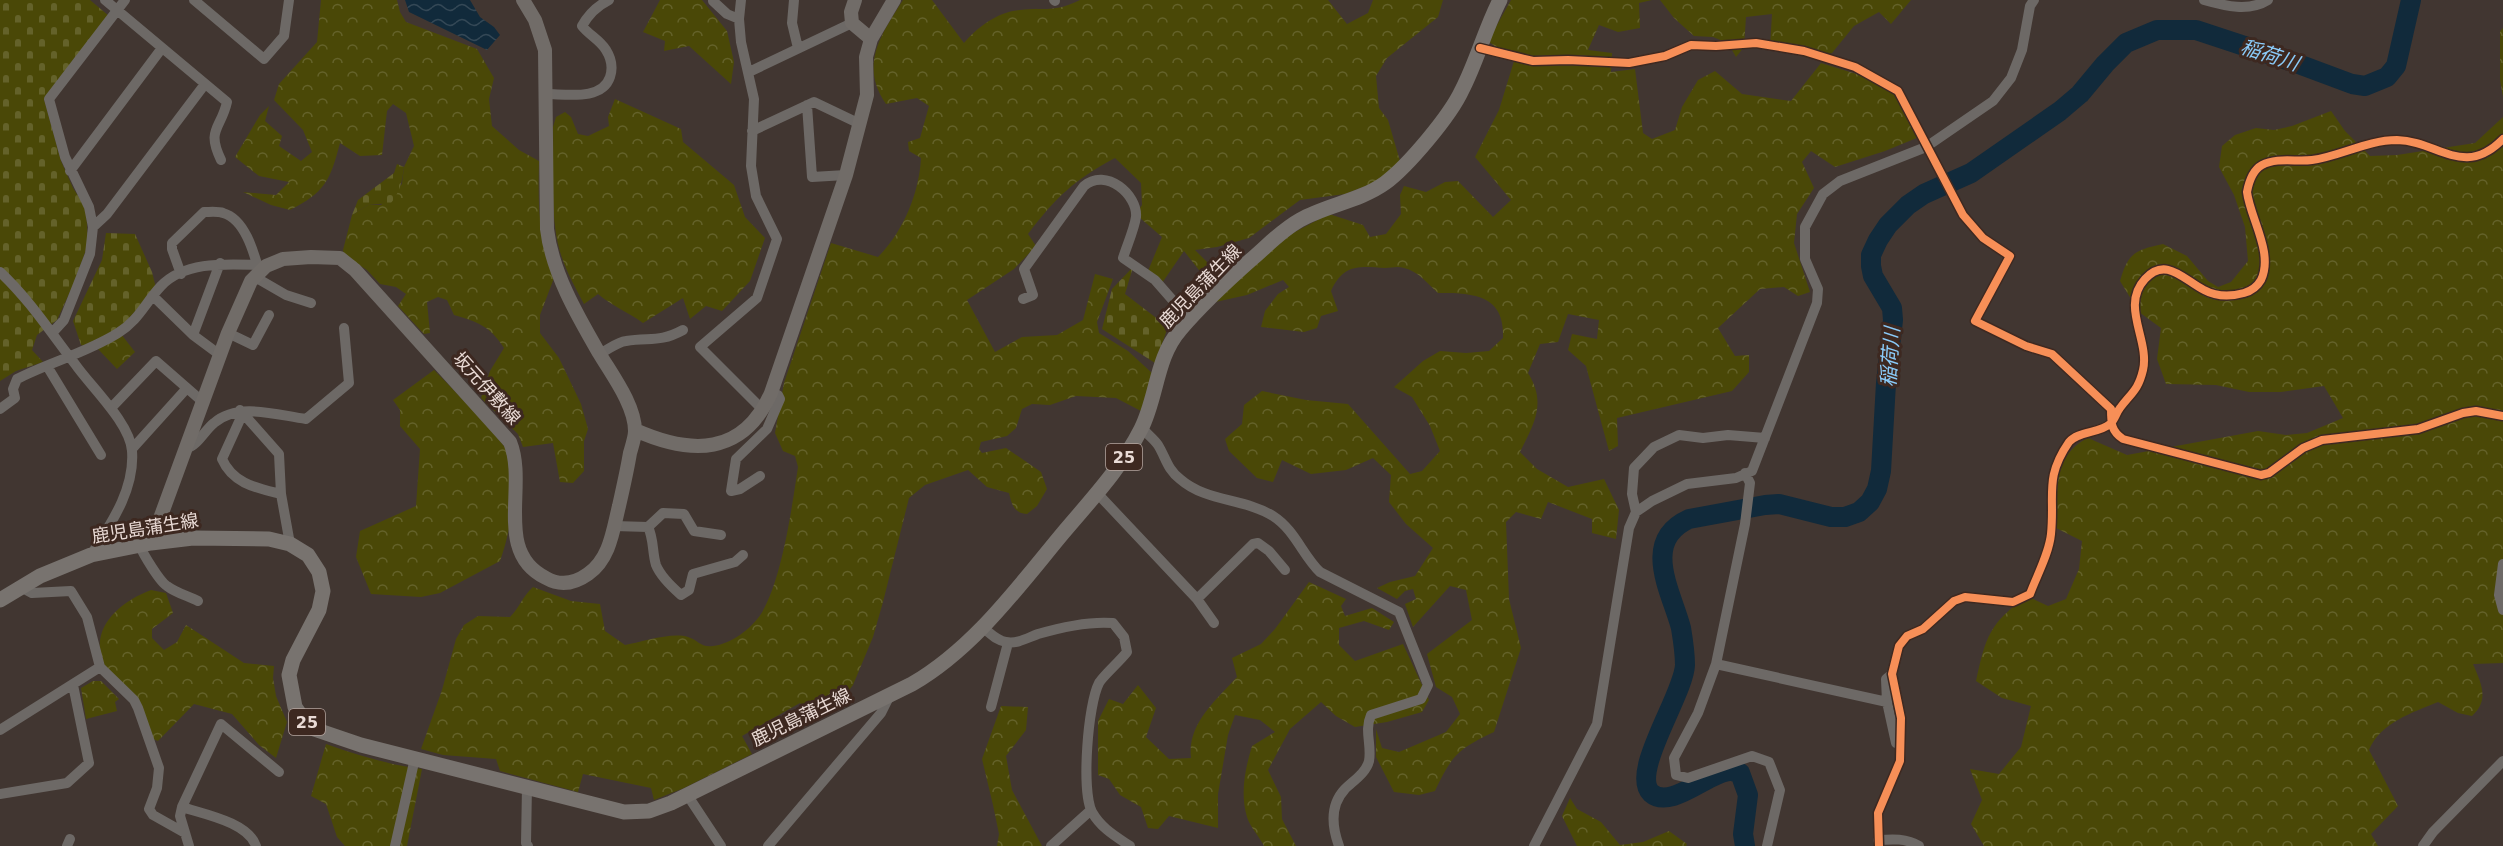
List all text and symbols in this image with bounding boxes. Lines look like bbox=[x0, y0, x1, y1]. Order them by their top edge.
water label: 稲荷川 bbox=[2238, 34, 2304, 76]
street label: 鹿児島蒲生線 bbox=[1155, 240, 1245, 332]
water label: 稲荷川 bbox=[1876, 324, 1904, 388]
street label: 坂元伊敷線 bbox=[449, 348, 525, 428]
road number: 25 bbox=[1106, 444, 1142, 470]
street label: 鹿児島蒲生線 bbox=[90, 509, 200, 547]
street label: 鹿児島蒲生線 bbox=[748, 684, 854, 750]
road number: 25 bbox=[289, 709, 325, 735]

